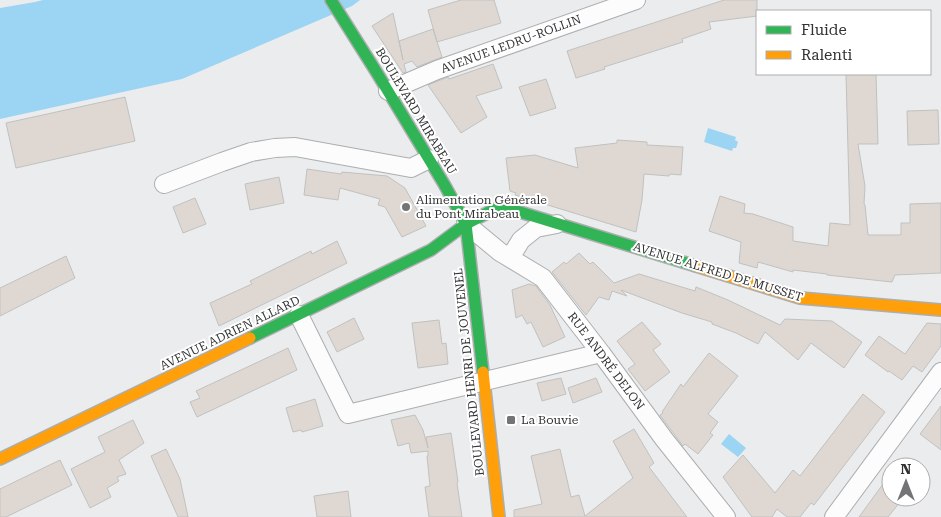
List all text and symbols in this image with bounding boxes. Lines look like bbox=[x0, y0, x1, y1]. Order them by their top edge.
legend bbox=[756, 10, 931, 75]
street label: AVENUE LEDRU-ROLLIN bbox=[439, 12, 583, 76]
text: Fluide bbox=[801, 21, 847, 39]
street label: BOULEVARD MIRABEAU bbox=[373, 45, 460, 177]
text: Ralenti bbox=[801, 46, 853, 64]
place label: Alimentation Générale du Pont Mirabeau bbox=[416, 193, 547, 221]
marker: Alimentation Générale du Pont Mirabeau bbox=[400, 201, 412, 213]
street label: AVENUE ALFRED DE MUSSET bbox=[632, 240, 804, 304]
street label: BOULEVARD HENRI DE JOUVENEL bbox=[451, 267, 487, 477]
street label: AVENUE ADRIEN ALLARD bbox=[158, 293, 302, 373]
street label: RUE ANDRÉ DELON bbox=[565, 310, 647, 413]
place label: La Bouvie bbox=[521, 413, 579, 427]
marker: La Bouvie bbox=[505, 414, 517, 426]
north arrow bbox=[881, 457, 931, 507]
text: N bbox=[901, 461, 912, 477]

